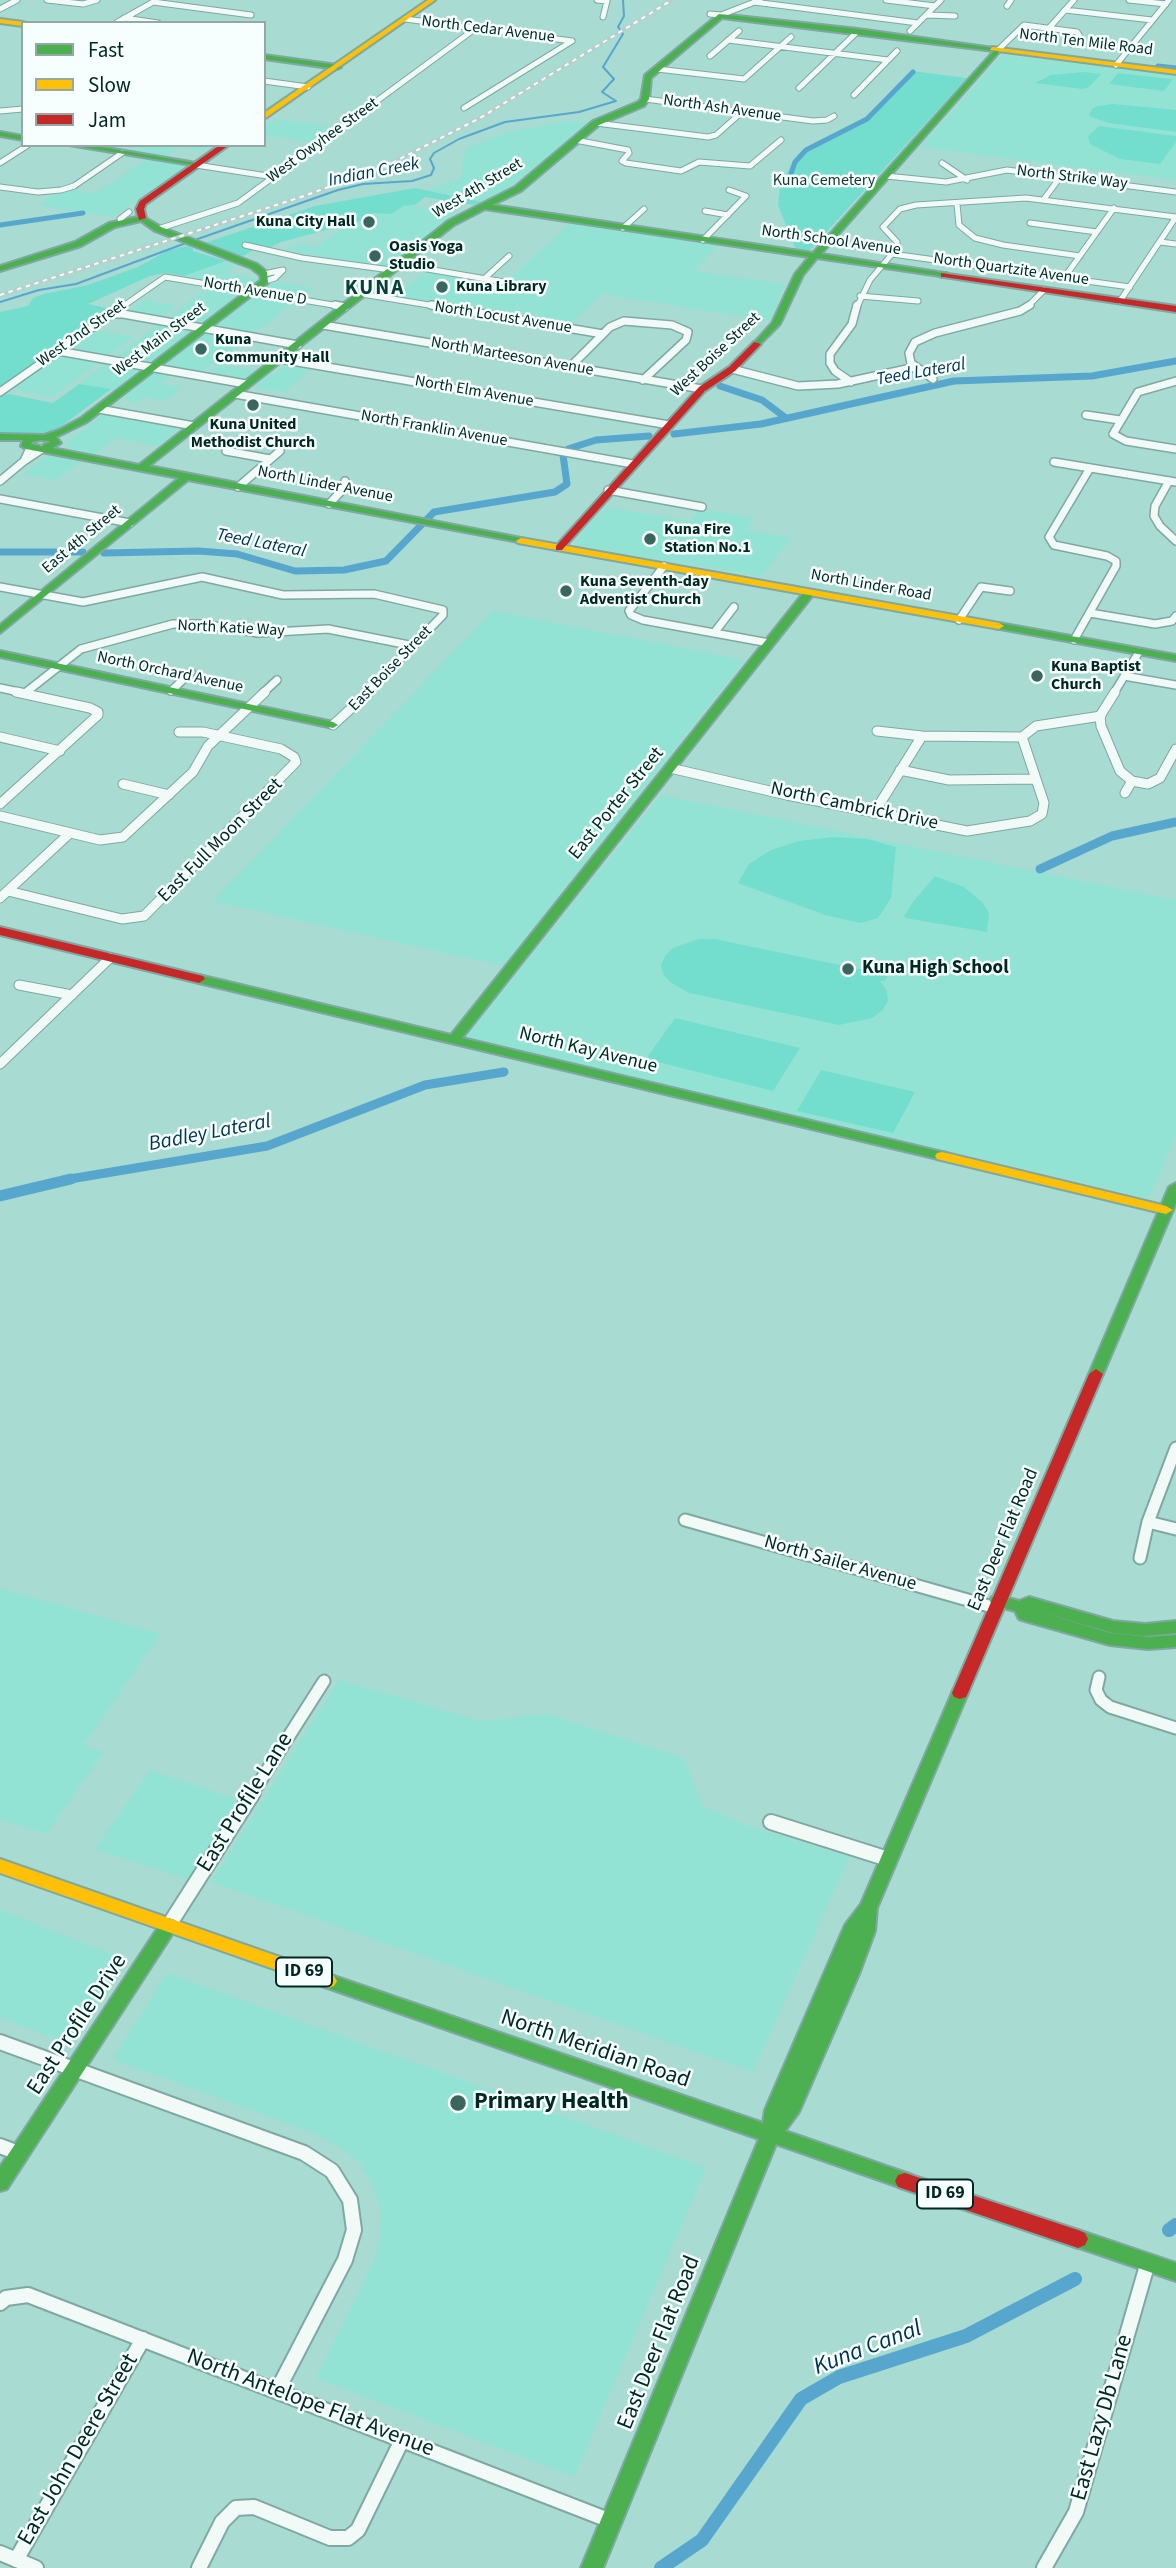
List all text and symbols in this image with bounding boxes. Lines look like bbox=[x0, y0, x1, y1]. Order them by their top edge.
street label: North Cedar Avenue bbox=[420, 12, 556, 48]
legend bbox=[21, 21, 266, 147]
street label: North Ten Mile Road bbox=[1018, 25, 1154, 61]
text: Fast bbox=[88, 35, 124, 65]
text: Slow bbox=[88, 70, 131, 100]
street label: North Ash Avenue bbox=[662, 91, 782, 127]
street label: West Owyhee Street bbox=[264, 94, 382, 188]
text: Jam bbox=[88, 105, 126, 135]
water label: Indian Creek bbox=[327, 154, 421, 192]
street label: West 4th Street bbox=[430, 155, 526, 223]
street label: North Strike Way bbox=[1015, 162, 1129, 194]
park label: Kuna Cemetery bbox=[773, 171, 875, 191]
place label: Kuna City Hall bbox=[256, 212, 355, 232]
marker: Kuna City Hall bbox=[361, 214, 377, 230]
street label: North School Avenue bbox=[760, 222, 902, 260]
place label: Oasis Yoga Studio bbox=[389, 237, 463, 275]
marker: Oasis Yoga Studio bbox=[367, 248, 383, 264]
street label: North Quartzite Avenue bbox=[932, 250, 1090, 290]
street label: North Avenue D bbox=[202, 273, 308, 311]
district label: KUNA bbox=[345, 276, 405, 302]
place label: Kuna Library bbox=[456, 277, 547, 297]
marker: Kuna Library bbox=[434, 279, 450, 295]
street label: West 2nd Street bbox=[34, 296, 130, 372]
street label: North Locust Avenue bbox=[433, 298, 573, 338]
street label: West Main Street bbox=[110, 299, 210, 381]
street label: West Boise Street bbox=[667, 309, 765, 401]
place label: Kuna Community Hall bbox=[215, 330, 329, 368]
street label: North Marteeson Avenue bbox=[429, 333, 595, 381]
marker: Kuna Community Hall bbox=[193, 341, 209, 357]
water label: Teed Lateral bbox=[875, 355, 967, 391]
street label: North Elm Avenue bbox=[413, 372, 535, 412]
marker: Kuna United Methodist Church bbox=[245, 397, 261, 413]
street label: North Franklin Avenue bbox=[359, 407, 509, 451]
place label: Kuna United Methodist Church bbox=[191, 415, 315, 453]
street label: North Linder Avenue bbox=[256, 462, 394, 508]
street label: East 4th Street bbox=[39, 502, 125, 578]
place label: Kuna Fire Station No.1 bbox=[664, 520, 751, 558]
water label: Teed Lateral bbox=[215, 525, 307, 563]
marker: Kuna Fire Station No.1 bbox=[642, 531, 658, 547]
street label: North Linder Road bbox=[809, 566, 933, 606]
place label: Kuna Seventh-day Adventist Church bbox=[580, 572, 709, 610]
marker: Kuna Seventh-day Adventist Church bbox=[558, 583, 574, 599]
street label: North Katie Way bbox=[177, 617, 285, 641]
street label: East Boise Street bbox=[345, 622, 437, 716]
street label: North Orchard Avenue bbox=[95, 648, 245, 698]
place label: Kuna Baptist Church bbox=[1051, 657, 1141, 695]
marker: Kuna Baptist Church bbox=[1029, 668, 1045, 684]
street label: East Porter Street bbox=[565, 743, 669, 865]
street label: East Full Moon Street bbox=[154, 774, 288, 908]
street label: North Cambrick Drive bbox=[768, 778, 940, 836]
place label: Kuna High School bbox=[862, 958, 1009, 980]
marker: Kuna High School bbox=[840, 961, 856, 977]
street label: North Kay Avenue bbox=[517, 1023, 659, 1079]
water label: Badley Lateral bbox=[147, 1110, 273, 1158]
street label: East Deer Flat Road bbox=[964, 1465, 1044, 1615]
street label: North Sailer Avenue bbox=[761, 1531, 919, 1597]
street label: East Profile Lane bbox=[192, 1728, 300, 1878]
street label: East Profile Drive bbox=[22, 1949, 134, 2101]
road number: ID 69 bbox=[276, 1958, 332, 1986]
street label: North Meridian Road bbox=[497, 2005, 693, 2095]
place label: Primary Health bbox=[474, 2089, 629, 2117]
marker: Primary Health bbox=[448, 2093, 468, 2113]
road number: ID 69 bbox=[917, 2180, 973, 2208]
street label: East Deer Flat Road bbox=[613, 2252, 707, 2434]
water label: Kuna Canal bbox=[810, 2315, 926, 2383]
street label: East Lazy Db Lane bbox=[1066, 2332, 1140, 2504]
street label: North Antelope Flat Avenue bbox=[182, 2344, 438, 2464]
street label: East John Deere Street bbox=[13, 2349, 145, 2551]

